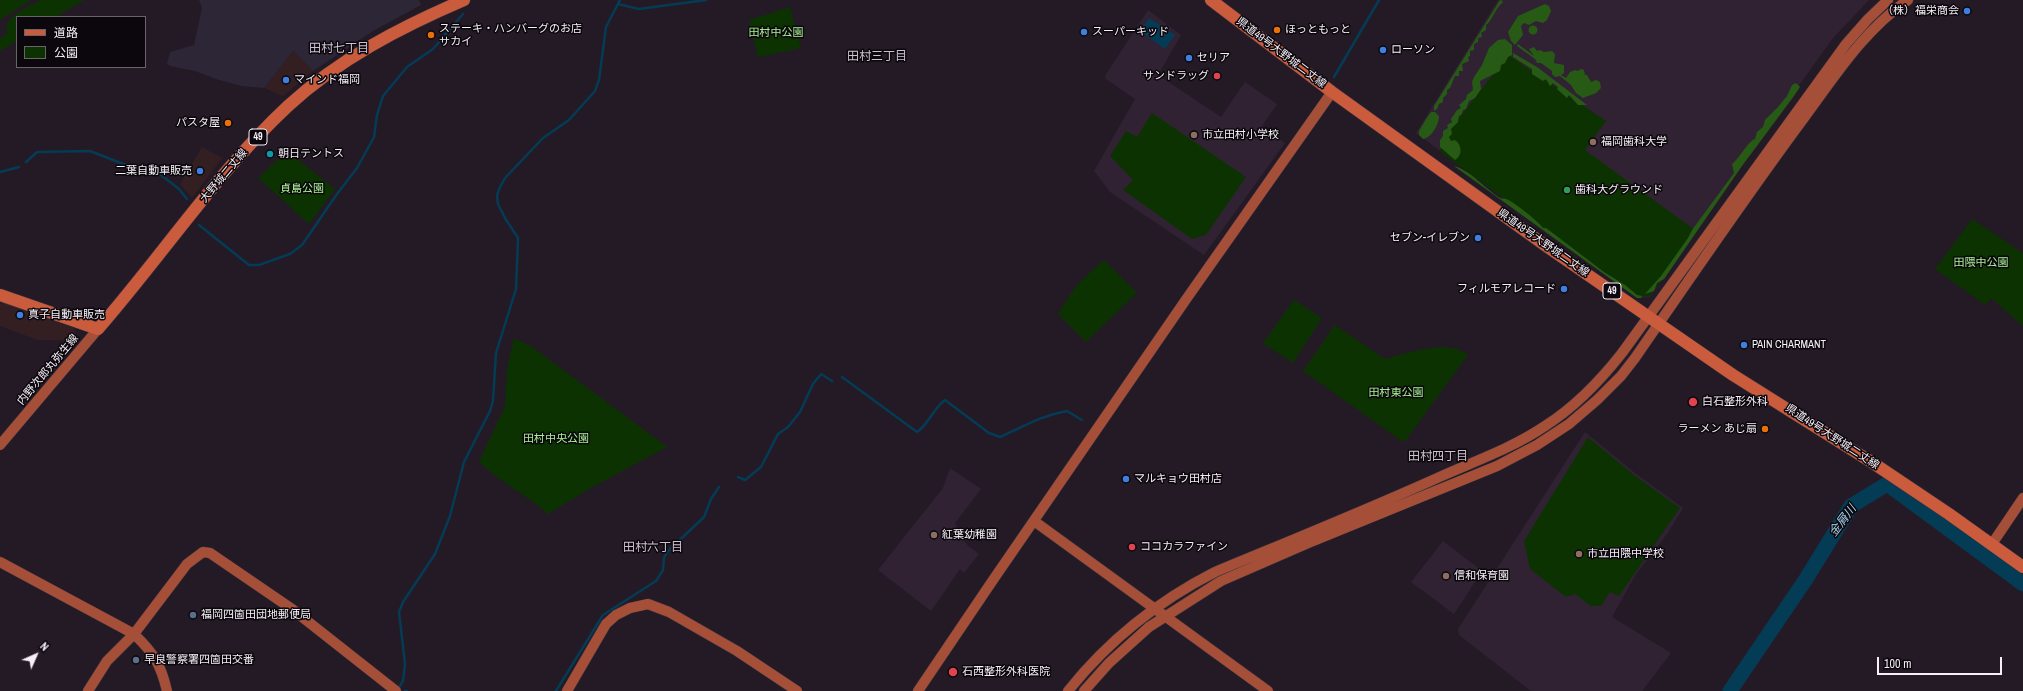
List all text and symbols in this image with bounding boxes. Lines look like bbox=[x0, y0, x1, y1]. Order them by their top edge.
place label: （株）福栄商会 bbox=[1882, 4, 1959, 18]
marker: （株）福栄商会 bbox=[1962, 6, 1972, 16]
street label: 県道49号大野城二丈線 bbox=[1233, 15, 1329, 91]
legend bbox=[16, 16, 146, 68]
place label: ステーキ・ハンバーグのお店 サカイ bbox=[439, 22, 582, 48]
place label: ほっともっと bbox=[1285, 23, 1351, 37]
text: 道路 bbox=[54, 25, 78, 41]
place label: スーパーキッド bbox=[1092, 25, 1169, 39]
marker: ほっともっと bbox=[1272, 25, 1282, 35]
park label: 田村中公園 bbox=[749, 26, 803, 40]
marker: スーパーキッド bbox=[1079, 27, 1089, 37]
marker: ステーキ・ハンバーグのお店 サカイ bbox=[426, 30, 436, 40]
district label: 田村七丁目 bbox=[309, 42, 369, 56]
place label: ローソン bbox=[1391, 43, 1435, 57]
text: 公園 bbox=[54, 45, 78, 61]
marker: ローソン bbox=[1378, 45, 1388, 55]
district label: 田村三丁目 bbox=[847, 50, 907, 64]
place label: セリア bbox=[1197, 51, 1230, 65]
marker: セリア bbox=[1184, 53, 1194, 63]
place label: サンドラッグ bbox=[1143, 69, 1209, 83]
marker: サンドラッグ bbox=[1212, 71, 1222, 81]
place label: マインド福岡 bbox=[294, 73, 360, 87]
marker: マインド福岡 bbox=[281, 75, 291, 85]
place label: パスタ屋 bbox=[176, 116, 220, 130]
marker: パスタ屋 bbox=[223, 118, 233, 128]
place label: 市立田村小学校 bbox=[1202, 128, 1279, 142]
road number: 49 bbox=[249, 129, 267, 145]
marker: 市立田村小学校 bbox=[1189, 130, 1199, 140]
place label: 福岡歯科大学 bbox=[1601, 135, 1667, 149]
marker: 福岡歯科大学 bbox=[1588, 137, 1598, 147]
street label: 大野城二丈線 bbox=[198, 146, 250, 206]
place label: 朝日テントス bbox=[278, 147, 344, 161]
marker: 朝日テントス bbox=[265, 149, 275, 159]
place label: 二葉自動車販売 bbox=[115, 164, 192, 178]
marker: 二葉自動車販売 bbox=[195, 166, 205, 176]
park label: 貞島公園 bbox=[280, 182, 324, 196]
place label: 歯科大グラウンド bbox=[1575, 183, 1663, 197]
marker: 歯科大グラウンド bbox=[1562, 185, 1572, 195]
street label: 県道49号大野城二丈線 bbox=[1495, 206, 1591, 280]
place label: セブン-イレブン bbox=[1390, 231, 1470, 245]
marker: セブン-イレブン bbox=[1473, 233, 1483, 243]
park label: 田隈中公園 bbox=[1954, 256, 2008, 270]
place label: フィルモアレコード bbox=[1457, 282, 1556, 296]
road number: 49 bbox=[1603, 283, 1621, 299]
marker: フィルモアレコード bbox=[1559, 284, 1569, 294]
place label: 真子自動車販売 bbox=[28, 308, 105, 322]
marker: 真子自動車販売 bbox=[15, 310, 25, 320]
street label: 内野次郎丸弥生線 bbox=[15, 332, 81, 408]
place label: PAIN CHARMANT bbox=[1752, 338, 1826, 352]
marker: PAIN CHARMANT bbox=[1739, 340, 1749, 350]
park label: 田村東公園 bbox=[1369, 386, 1423, 400]
place label: 白石整形外科 bbox=[1702, 395, 1768, 409]
marker: 白石整形外科 bbox=[1687, 396, 1699, 408]
street label: 県道49号大野城二丈線 bbox=[1783, 402, 1881, 472]
place label: ラーメン あじ扇 bbox=[1677, 422, 1757, 436]
marker: ラーメン あじ扇 bbox=[1760, 424, 1770, 434]
park label: 田村中央公園 bbox=[523, 432, 589, 446]
district label: 田村四丁目 bbox=[1408, 450, 1468, 464]
place label: マルキョウ田村店 bbox=[1134, 472, 1222, 486]
marker: マルキョウ田村店 bbox=[1121, 474, 1131, 484]
water label: 金屑川 bbox=[1826, 502, 1860, 540]
place label: 紅葉幼稚園 bbox=[942, 528, 997, 542]
marker: 紅葉幼稚園 bbox=[929, 530, 939, 540]
place label: ココカラファイン bbox=[1140, 540, 1228, 554]
district label: 田村六丁目 bbox=[623, 541, 683, 555]
marker: ココカラファイン bbox=[1127, 542, 1137, 552]
place label: 市立田隈中学校 bbox=[1587, 547, 1664, 561]
marker: 市立田隈中学校 bbox=[1574, 549, 1584, 559]
place label: 信和保育園 bbox=[1454, 569, 1509, 583]
marker: 信和保育園 bbox=[1441, 571, 1451, 581]
place label: 福岡四箇田団地郵便局 bbox=[201, 608, 311, 622]
marker: 福岡四箇田団地郵便局 bbox=[188, 610, 198, 620]
north arrow bbox=[16, 635, 56, 675]
text: N bbox=[37, 639, 52, 654]
scale bar bbox=[1879, 649, 2004, 675]
place label: 早良警察署四箇田交番 bbox=[144, 653, 254, 667]
marker: 早良警察署四箇田交番 bbox=[131, 655, 141, 665]
text: 100 m bbox=[1884, 656, 1911, 672]
place label: 石西整形外科医院 bbox=[962, 665, 1050, 679]
marker: 石西整形外科医院 bbox=[947, 666, 959, 678]

